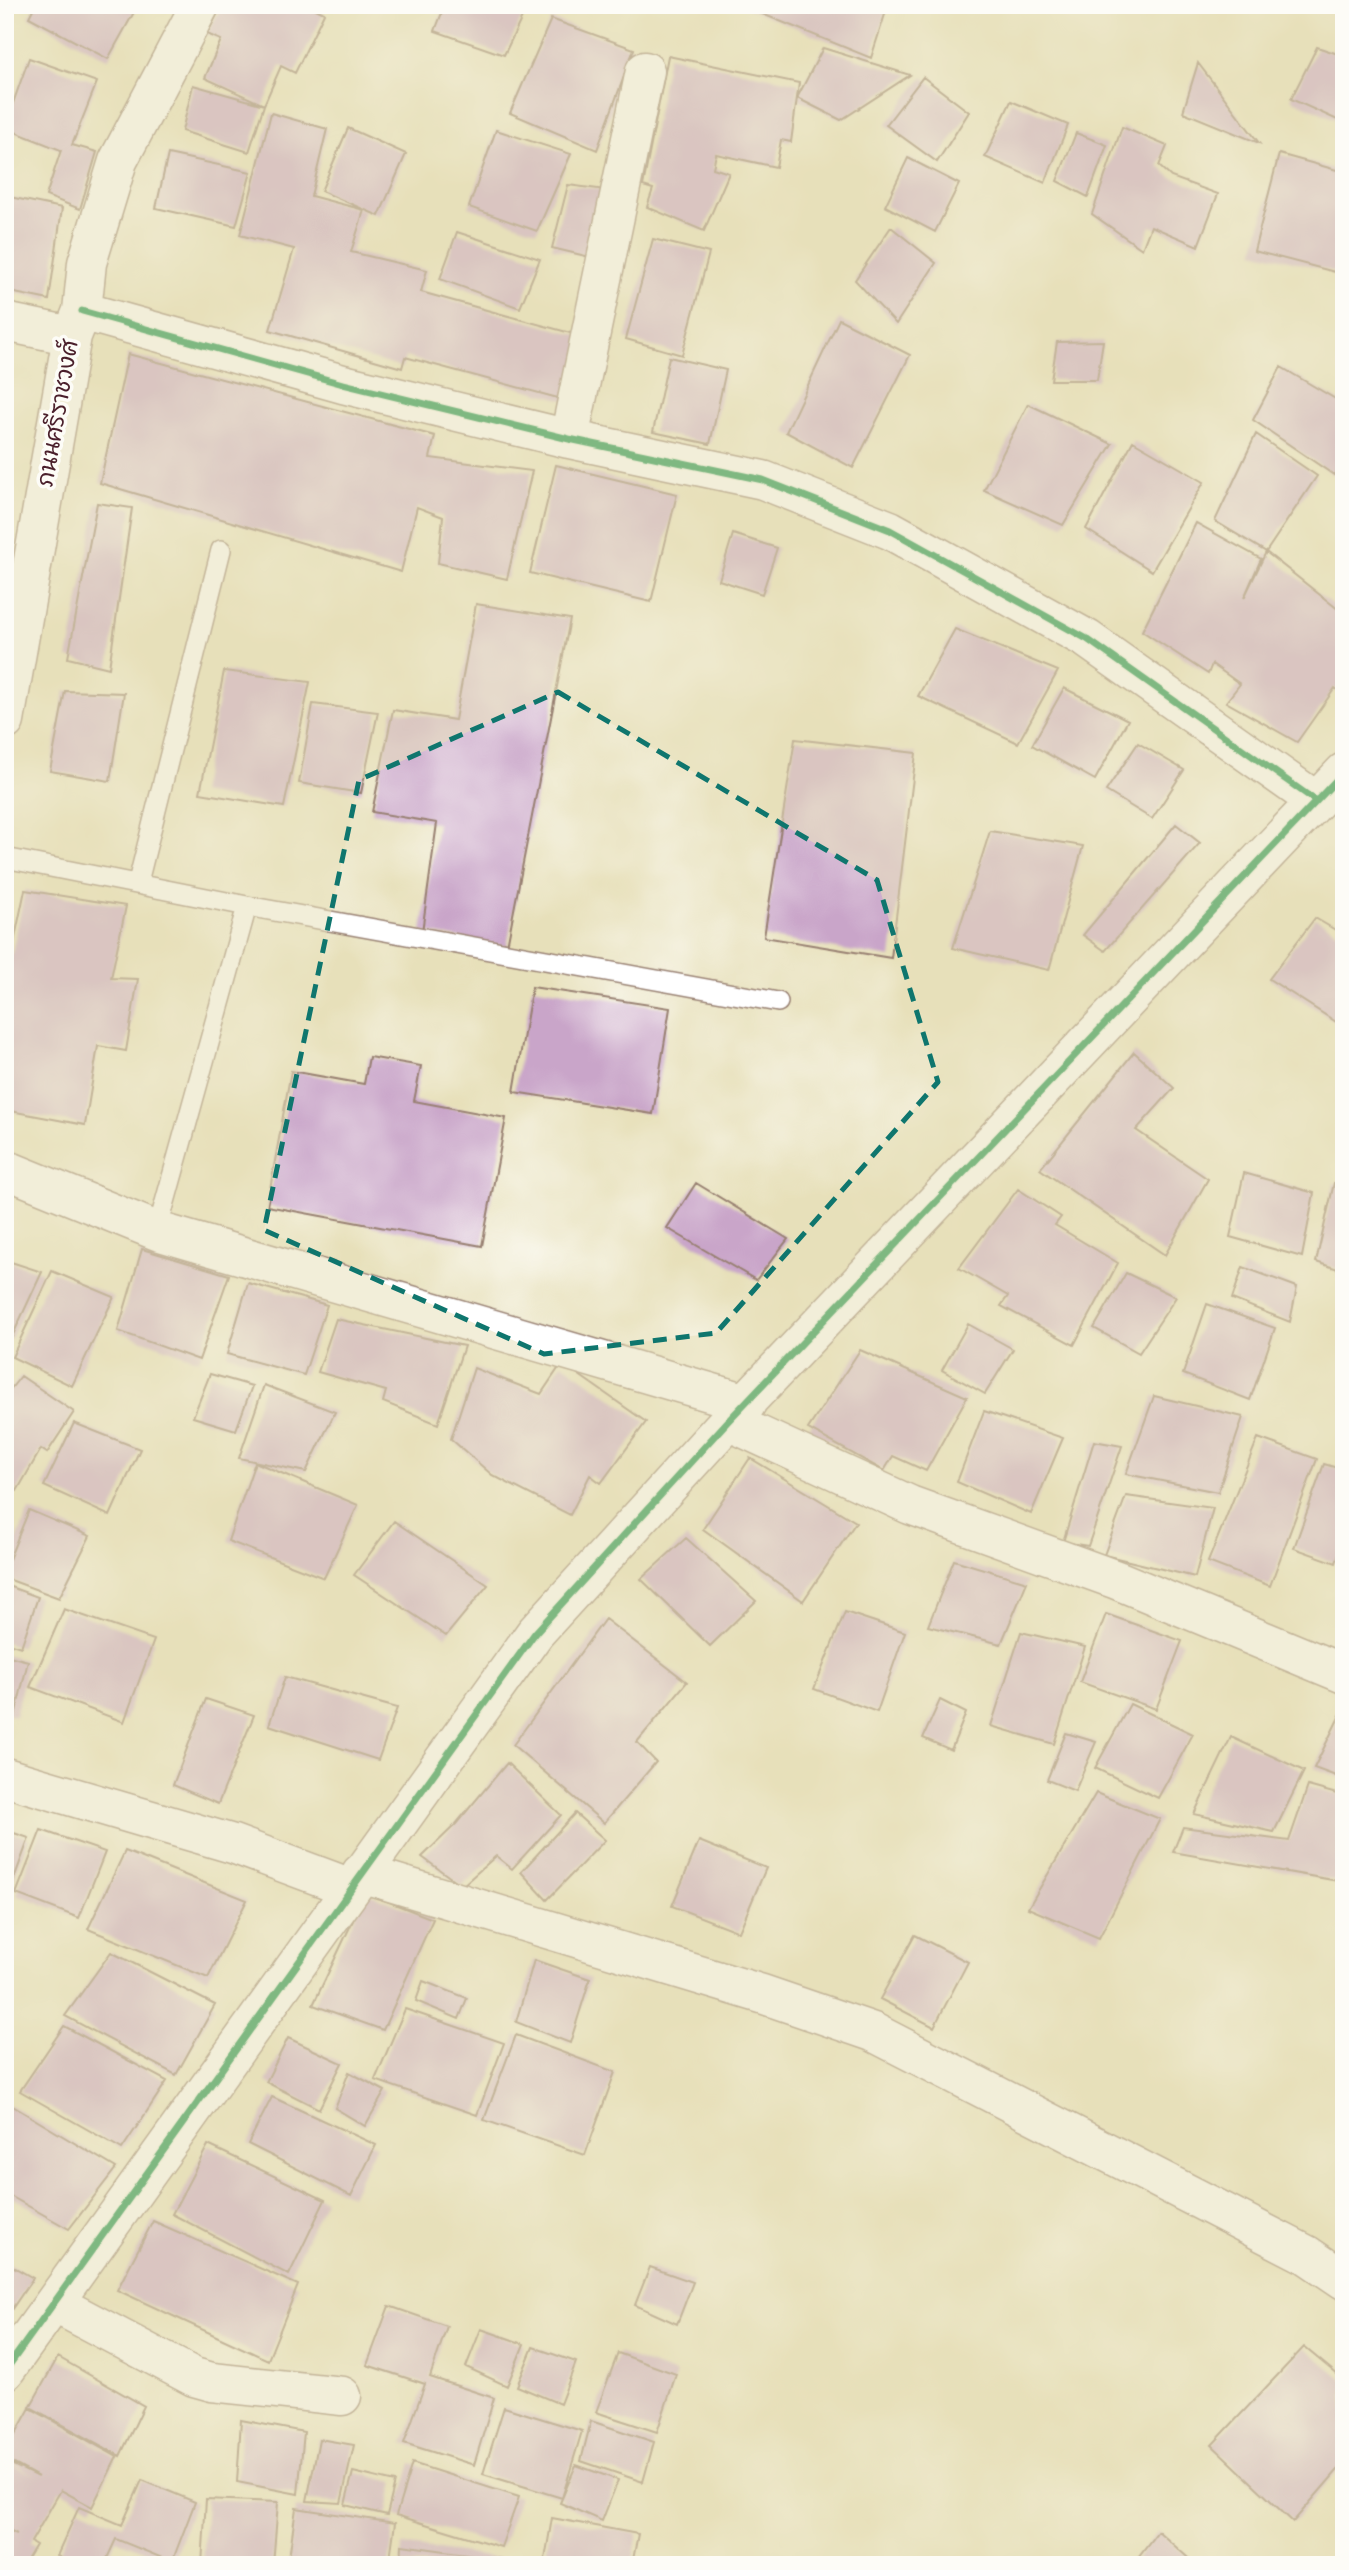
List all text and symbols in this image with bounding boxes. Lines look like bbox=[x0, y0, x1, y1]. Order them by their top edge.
street label: ภนนศรีราชวงศ์ bbox=[28, 336, 90, 490]

